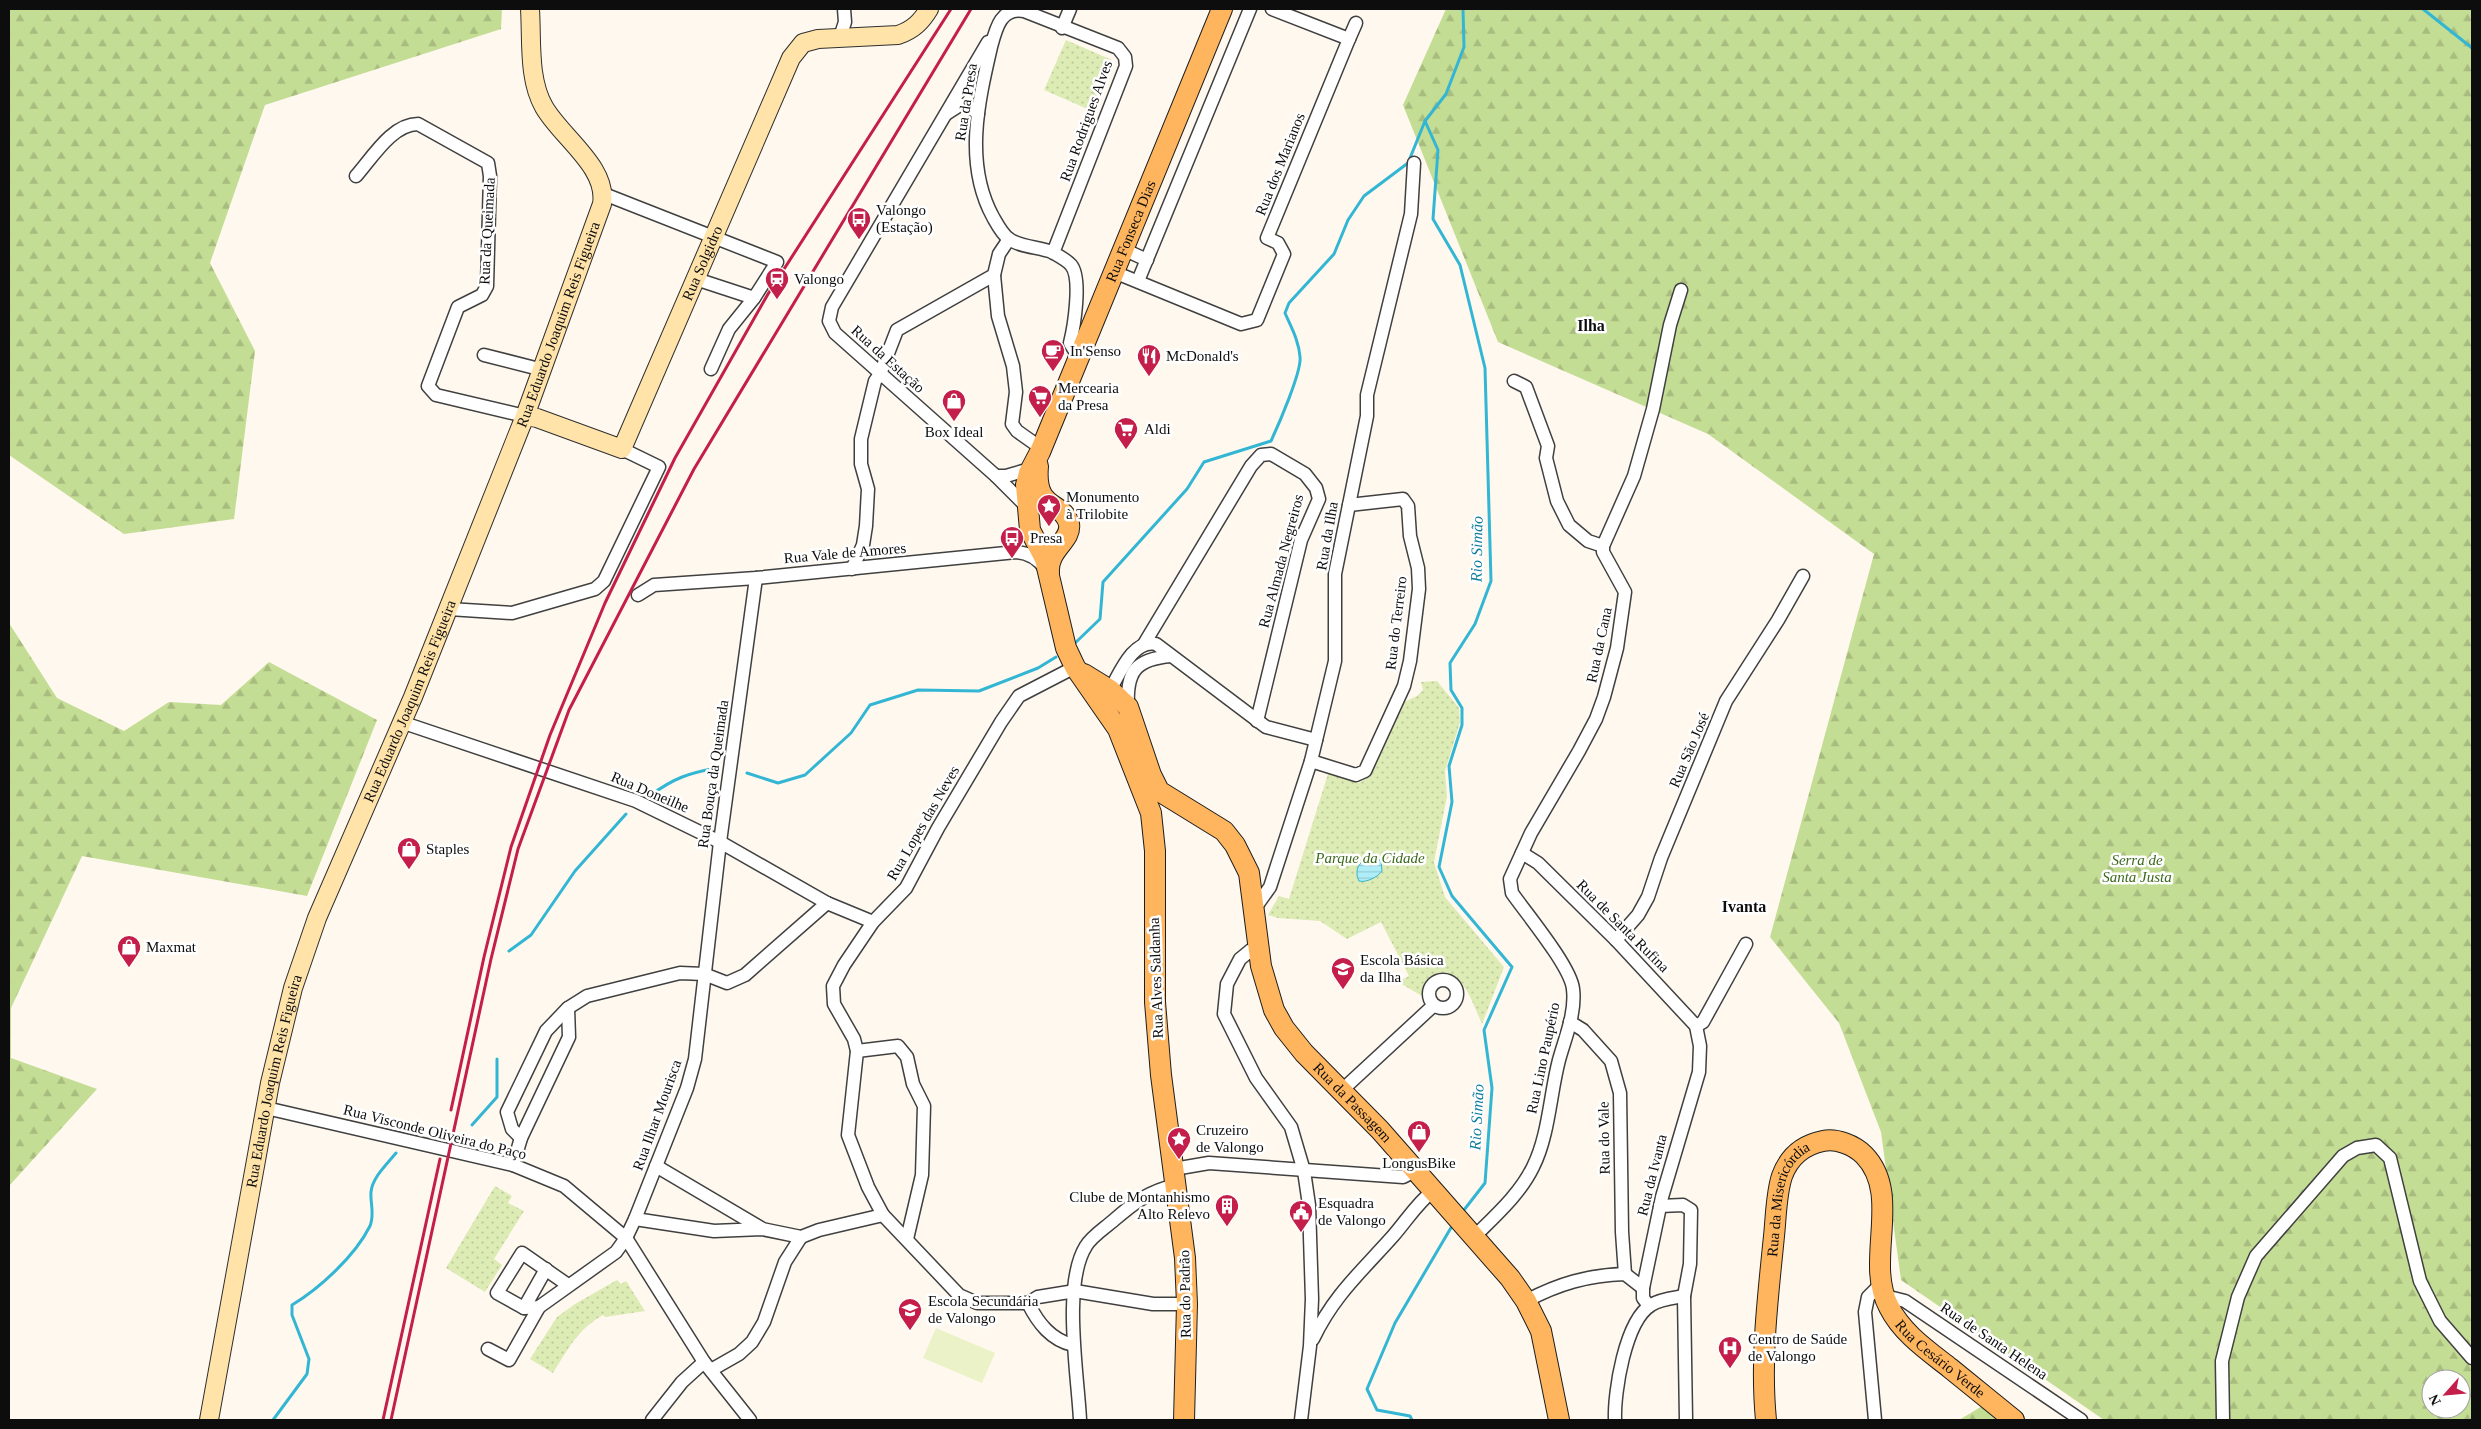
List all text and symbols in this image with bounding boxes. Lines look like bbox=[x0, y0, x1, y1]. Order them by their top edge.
street label: Rua Rodrigues Alves bbox=[1057, 58, 1115, 184]
street label: Rua da Presa bbox=[952, 62, 980, 142]
street label: Rua dos Marianos bbox=[1252, 110, 1308, 218]
street label: Rua da Queimada bbox=[476, 177, 498, 285]
street label: Rua Fonseca Dias bbox=[1103, 178, 1159, 284]
place label: Valongo (Estação) bbox=[876, 202, 933, 236]
bus stop icon: Valongo (Estação) bbox=[846, 206, 872, 240]
street label: Rua Eduardo Joaquim Reis Figueira bbox=[513, 219, 603, 430]
street label: Rua Solgidro bbox=[679, 224, 725, 303]
station icon: Valongo bbox=[764, 266, 790, 300]
place label: Valongo bbox=[794, 271, 844, 287]
district label: Ilha bbox=[1577, 317, 1605, 334]
street label: Rua da Estação bbox=[848, 322, 928, 396]
cafe icon: In'Senso bbox=[1040, 338, 1066, 372]
place label: In'Senso bbox=[1070, 343, 1121, 359]
restaurant icon: McDonald's bbox=[1136, 343, 1162, 377]
place label: McDonald's bbox=[1166, 348, 1239, 364]
place label: Mercearia da Presa bbox=[1058, 380, 1119, 413]
supermarket icon: Mercearia da Presa bbox=[1027, 384, 1053, 418]
shop icon: Box Ideal bbox=[941, 388, 967, 422]
supermarket icon: Aldi bbox=[1113, 416, 1139, 450]
place label: Aldi bbox=[1144, 421, 1171, 437]
place label: Box Ideal bbox=[925, 424, 983, 440]
place label: Monumento à Trilobite bbox=[1066, 489, 1139, 522]
street label: Rua Almada Negreiros bbox=[1255, 492, 1307, 629]
place icon: Monumento à Trilobite bbox=[1036, 493, 1062, 527]
street label: Rua da Ilha bbox=[1313, 500, 1341, 571]
water label: Rio Simão bbox=[1467, 516, 1486, 583]
bus stop icon: Presa bbox=[999, 525, 1025, 559]
place label: Presa bbox=[1030, 530, 1063, 546]
street label: Rua Vale de Amores bbox=[783, 540, 907, 566]
street label: Rua do Terreiro bbox=[1382, 575, 1410, 671]
street label: Rua Eduardo Joaquim Reis Figueira bbox=[360, 597, 459, 805]
street label: Rua da Cana bbox=[1583, 606, 1615, 684]
street label: Rua Bouça da Queimada bbox=[695, 699, 731, 849]
street label: Rua São José bbox=[1666, 710, 1712, 790]
street label: Rua Lopes das Neves bbox=[884, 763, 962, 883]
street label: Rua Doneilhe bbox=[609, 768, 692, 816]
shop icon: Staples bbox=[396, 836, 422, 870]
place label: Staples bbox=[426, 841, 469, 857]
park label: Parque da Cidade bbox=[1314, 850, 1425, 866]
park label: Serra de Santa Justa bbox=[2102, 852, 2172, 885]
street label: Rua de Santa Rufina bbox=[1574, 877, 1673, 976]
district label: Ivanta bbox=[1722, 898, 1766, 915]
street label: Rua Alves Saldanha bbox=[1146, 917, 1166, 1039]
shop icon: Maxmat bbox=[116, 934, 142, 968]
place label: Maxmat bbox=[146, 939, 197, 955]
place label: Escola Básica da Ilha bbox=[1360, 952, 1444, 985]
school or university icon: Escola Básica da Ilha bbox=[1330, 956, 1356, 990]
street label: Rua Eduardo Joaquim Reis Figueira bbox=[243, 972, 305, 1189]
street label: Rua Lino Paupério bbox=[1523, 1001, 1563, 1115]
street label: Rua Ilhar Mourisca bbox=[630, 1057, 685, 1173]
street label: Rua da Passagem bbox=[1310, 1059, 1395, 1146]
water label: Rio Simão bbox=[1466, 1084, 1487, 1152]
street label: Rua do Vale bbox=[1595, 1101, 1613, 1175]
street label: Rua Visconde Oliveira do Paço bbox=[342, 1102, 528, 1162]
shop icon: LongusBike bbox=[1406, 1119, 1432, 1153]
place label: Cruzeiro de Valongo bbox=[1196, 1122, 1264, 1155]
place icon: Cruzeiro de Valongo bbox=[1166, 1126, 1192, 1160]
street label: Rua da Ivanta bbox=[1634, 1132, 1670, 1217]
street label: Rua da Misericórdia bbox=[1764, 1139, 1813, 1257]
place label: LongusBike bbox=[1382, 1155, 1456, 1171]
place label: Clube de Montanhismo Alto Relevo bbox=[1069, 1189, 1210, 1222]
building icon: Clube de Montanhismo Alto Relevo bbox=[1214, 1193, 1240, 1227]
place label: Esquadra de Valongo bbox=[1318, 1195, 1386, 1228]
public building icon: Esquadra de Valongo bbox=[1288, 1199, 1314, 1233]
street label: Rua do Padrão bbox=[1176, 1250, 1194, 1338]
place label: Escola Secundária de Valongo bbox=[928, 1293, 1039, 1326]
school or university icon: Escola Secundária de Valongo bbox=[897, 1297, 923, 1331]
street label: Rua de Santa Helena bbox=[1938, 1299, 2051, 1383]
street label: Rua Cesário Verde bbox=[1892, 1317, 1988, 1401]
place label: Centro de Saúde de Valongo bbox=[1748, 1331, 1847, 1364]
hospital icon: Centro de Saúde de Valongo bbox=[1717, 1335, 1743, 1369]
north arrow bbox=[2421, 1369, 2471, 1419]
text: N bbox=[2426, 1392, 2444, 1408]

